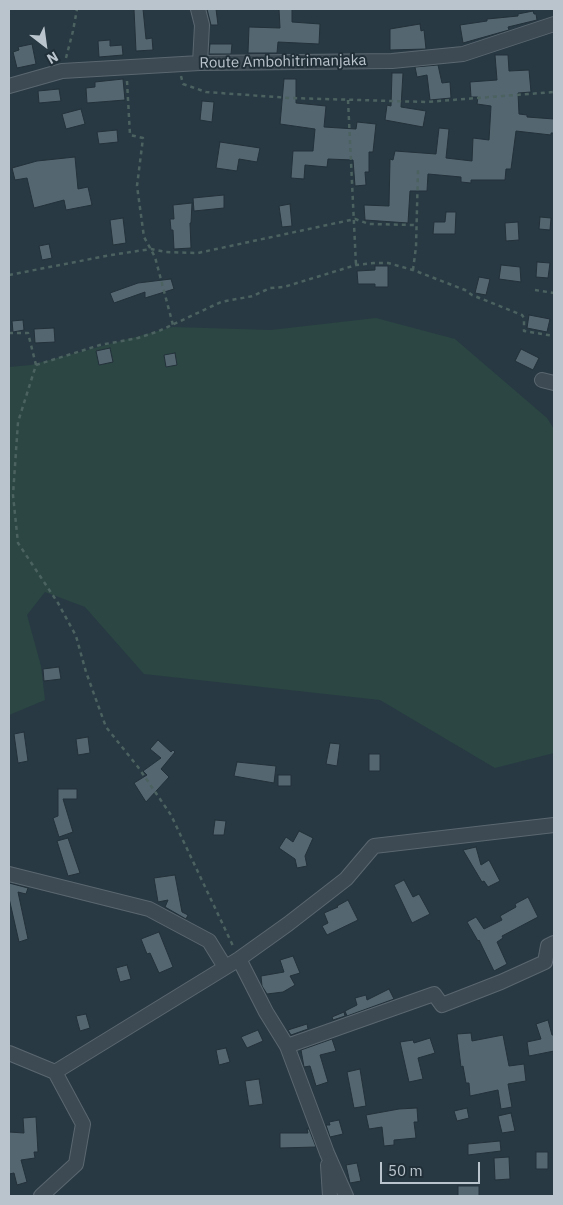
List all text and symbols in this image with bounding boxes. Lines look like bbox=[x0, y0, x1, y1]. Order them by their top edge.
north arrow bbox=[20, 20, 70, 70]
text: N bbox=[44, 48, 61, 68]
street label: Route Ambohitrimanjaka bbox=[199, 52, 367, 72]
scale bar bbox=[383, 1152, 483, 1184]
text: 50 m bbox=[388, 1161, 423, 1180]

